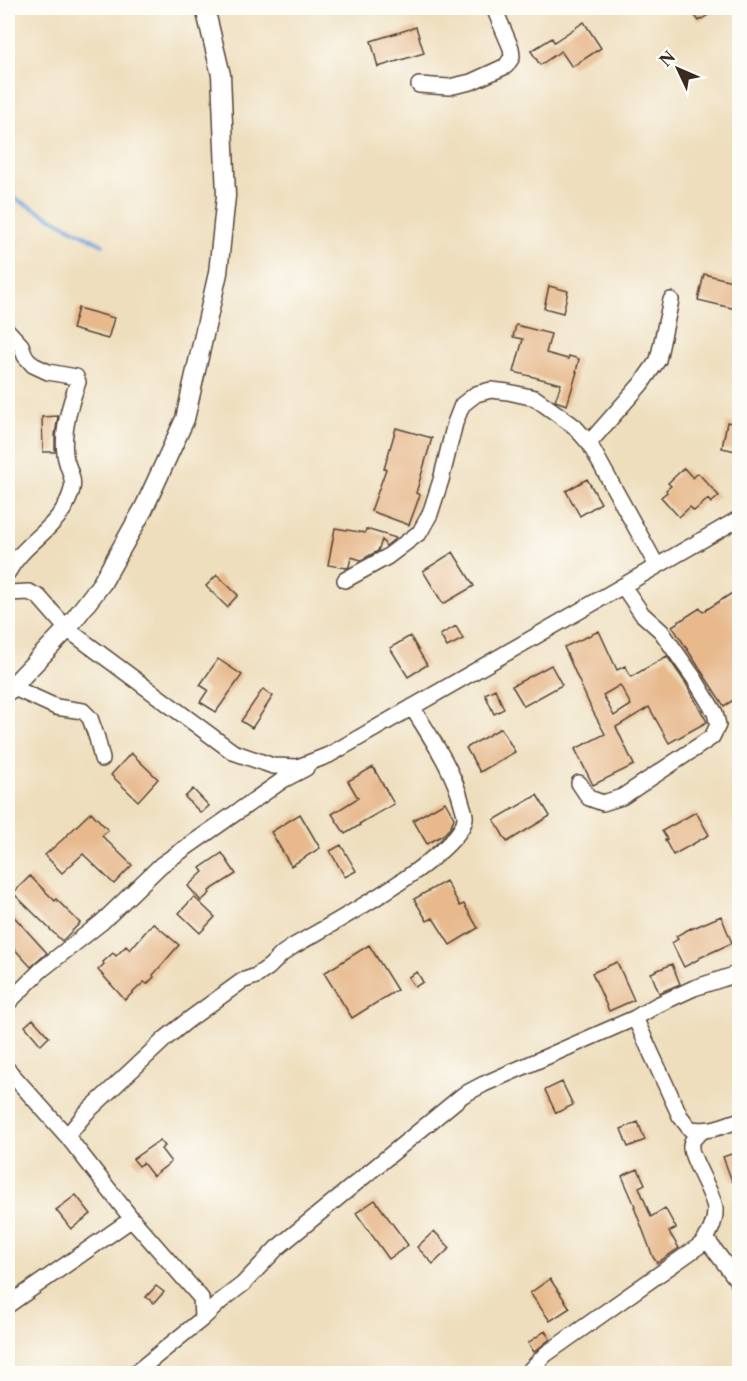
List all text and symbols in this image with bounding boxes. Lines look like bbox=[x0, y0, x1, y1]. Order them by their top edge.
north arrow bbox=[648, 39, 708, 99]
text: N bbox=[655, 47, 679, 71]

